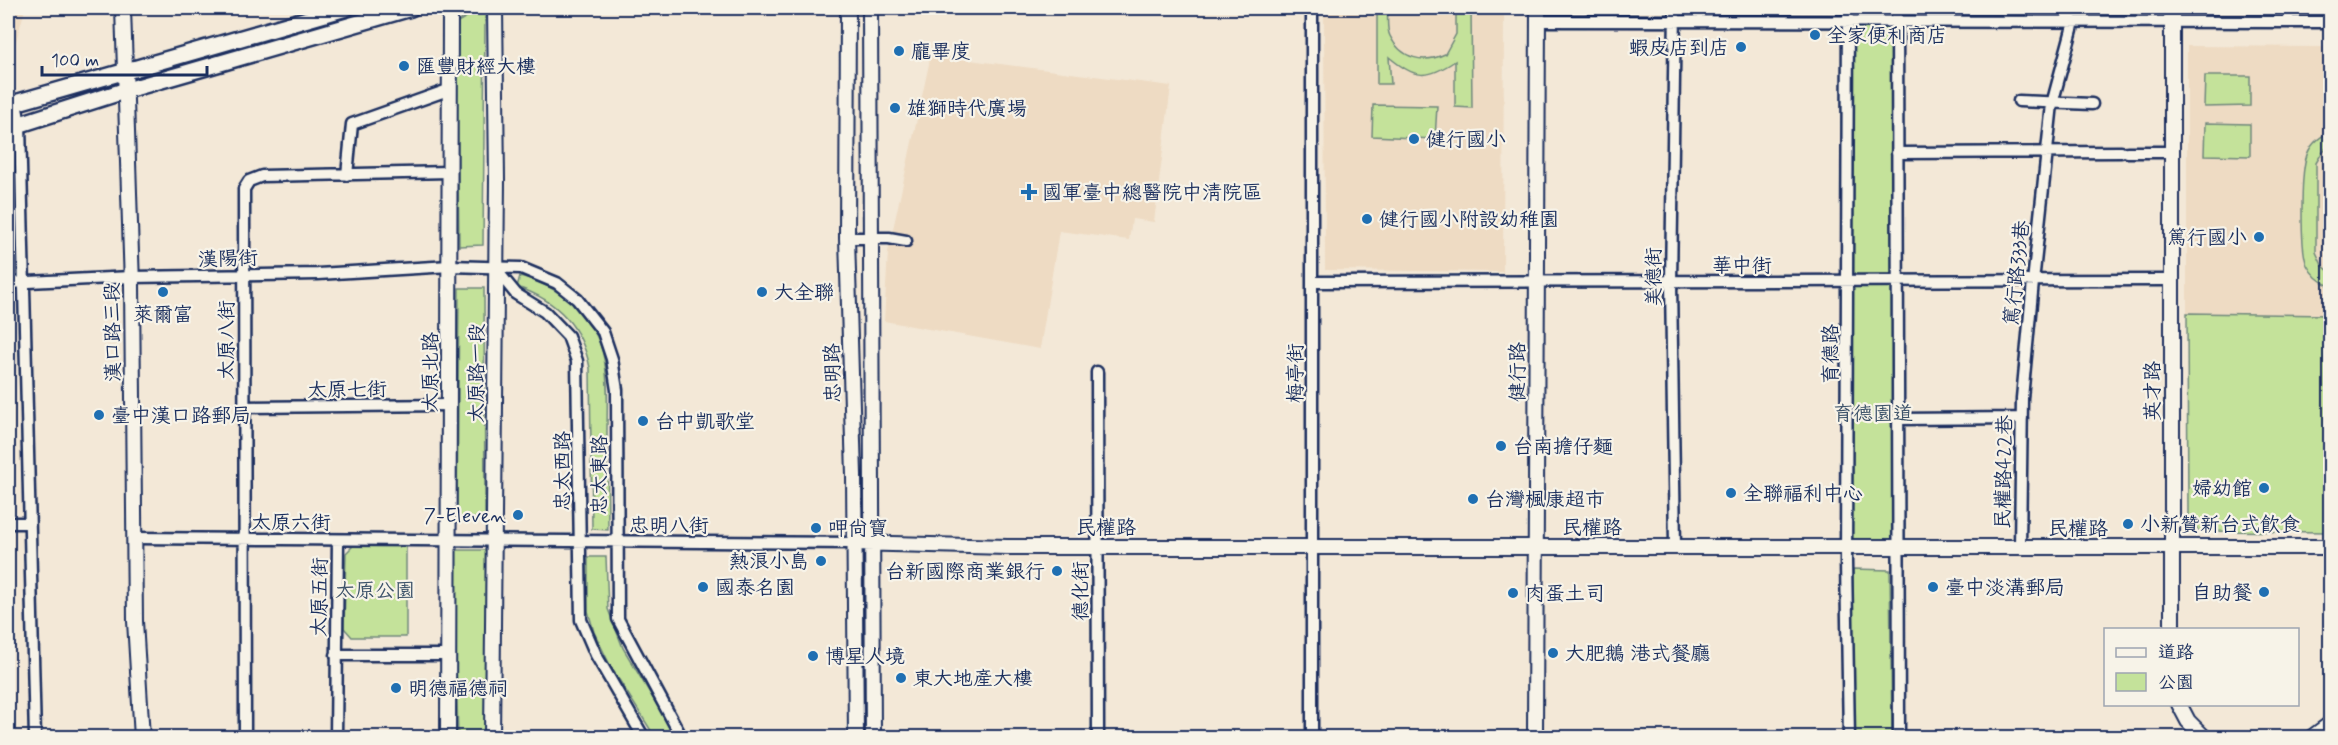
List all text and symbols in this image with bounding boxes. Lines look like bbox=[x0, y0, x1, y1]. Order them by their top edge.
place label: 全家便利商店 bbox=[1827, 23, 1947, 50]
marker: 全家便利商店 bbox=[1808, 28, 1822, 42]
place label: 蝦皮店到店 bbox=[1629, 35, 1729, 62]
scale bar bbox=[42, 39, 207, 77]
place label: 龐畢度 bbox=[911, 39, 971, 66]
marker: 蝦皮店到店 bbox=[1734, 40, 1748, 54]
marker: 龐畢度 bbox=[892, 44, 906, 58]
text: 100 m bbox=[51, 49, 99, 73]
place label: 匯豐財經大樓 bbox=[416, 54, 536, 81]
marker: 匯豐財經大樓 bbox=[397, 59, 411, 73]
place label: 雄獅時代廣場 bbox=[907, 96, 1027, 123]
marker: 雄獅時代廣場 bbox=[888, 101, 902, 115]
place label: 健行國小 bbox=[1426, 127, 1506, 154]
marker: 健行國小 bbox=[1407, 132, 1421, 146]
place label: 國軍臺中總醫院中清院區 bbox=[1042, 180, 1262, 207]
marker: 國軍臺中總醫院中清院區 bbox=[1020, 183, 1038, 201]
place label: 健行國小附設幼稚園 bbox=[1379, 207, 1559, 234]
marker: 健行國小附設幼稚園 bbox=[1360, 212, 1374, 226]
street label: 篤行路333巷 bbox=[1999, 218, 2037, 327]
place label: 篤行國小 bbox=[2167, 225, 2247, 252]
marker: 篤行國小 bbox=[2252, 230, 2266, 244]
street label: 漢陽街 bbox=[198, 245, 259, 274]
street label: 美德街 bbox=[1641, 247, 1668, 307]
street label: 華中街 bbox=[1712, 253, 1772, 280]
place label: 大全聯 bbox=[774, 280, 834, 307]
street label: 漢口路三段 bbox=[99, 282, 128, 382]
marker: 萊爾富 bbox=[156, 285, 170, 299]
marker: 大全聯 bbox=[755, 285, 769, 299]
street label: 太原八街 bbox=[214, 300, 241, 380]
place label: 萊爾富 bbox=[133, 302, 193, 329]
street label: 太原路一段 bbox=[464, 323, 491, 423]
street label: 育德路 bbox=[1818, 323, 1845, 384]
street label: 太原北路 bbox=[418, 331, 445, 412]
street label: 健行路 bbox=[1505, 341, 1532, 402]
street label: 忠明路 bbox=[819, 342, 848, 403]
street label: 梅亭街 bbox=[1283, 343, 1310, 403]
street label: 英才路 bbox=[2140, 360, 2167, 421]
street label: 太原七街 bbox=[307, 376, 387, 405]
park label: 育德園道 bbox=[1833, 401, 1913, 428]
place label: 臺中漢口路郵局 bbox=[111, 403, 251, 430]
marker: 臺中漢口路郵局 bbox=[92, 408, 106, 422]
place label: 台中凱歌堂 bbox=[655, 409, 755, 436]
marker: 台中凱歌堂 bbox=[636, 414, 650, 428]
street label: 民權路422巷 bbox=[1990, 414, 2019, 529]
street label: 忠太西路 bbox=[550, 430, 577, 511]
street label: 忠太東路 bbox=[587, 434, 614, 515]
place label: 台南擔仔麵 bbox=[1513, 434, 1613, 461]
marker: 台南擔仔麵 bbox=[1494, 439, 1508, 453]
place label: 婦幼館 bbox=[2192, 476, 2252, 503]
place label: 全聯福利中心 bbox=[1743, 481, 1863, 508]
marker: 婦幼館 bbox=[2257, 481, 2271, 495]
marker: 全聯福利中心 bbox=[1724, 486, 1738, 500]
place label: 台灣楓康超市 bbox=[1485, 487, 1605, 514]
marker: 台灣楓康超市 bbox=[1466, 492, 1480, 506]
place label: 7-Eleven bbox=[424, 503, 506, 530]
marker: 7-Eleven bbox=[511, 508, 525, 522]
street label: 太原六街 bbox=[251, 510, 331, 537]
place label: 小新贊新台式飲食 bbox=[2140, 512, 2300, 539]
street label: 忠明八街 bbox=[629, 513, 709, 540]
street label: 民權路 bbox=[1076, 515, 1137, 542]
street label: 民權路 bbox=[1562, 515, 1623, 542]
place label: 呷尚寶 bbox=[828, 516, 888, 543]
street label: 民權路 bbox=[2048, 516, 2109, 543]
marker: 小新贊新台式飲食 bbox=[2121, 517, 2135, 531]
marker: 呷尚寶 bbox=[809, 521, 823, 535]
place label: 熱浪小島 bbox=[729, 549, 809, 576]
marker: 熱浪小島 bbox=[814, 554, 828, 568]
street label: 太原五街 bbox=[306, 557, 335, 637]
place label: 台新國際商業銀行 bbox=[885, 559, 1045, 586]
street label: 德化街 bbox=[1068, 561, 1095, 621]
marker: 台新國際商業銀行 bbox=[1050, 564, 1064, 578]
place label: 國泰名園 bbox=[715, 575, 795, 602]
place label: 臺中淡溝郵局 bbox=[1945, 575, 2065, 602]
park label: 太原公園 bbox=[335, 578, 415, 605]
marker: 國泰名園 bbox=[696, 580, 710, 594]
marker: 臺中淡溝郵局 bbox=[1926, 580, 1940, 594]
place label: 自助餐 bbox=[2192, 580, 2252, 607]
place label: 肉蛋土司 bbox=[1525, 581, 1605, 608]
marker: 自助餐 bbox=[2257, 585, 2271, 599]
marker: 肉蛋土司 bbox=[1506, 586, 1520, 600]
legend bbox=[2104, 628, 2299, 706]
place label: 大肥鵝 港式餐廳 bbox=[1565, 641, 1710, 668]
text: 道路 bbox=[2158, 641, 2194, 665]
place label: 博星人境 bbox=[825, 644, 905, 671]
marker: 大肥鵝 港式餐廳 bbox=[1546, 646, 1560, 660]
marker: 博星人境 bbox=[806, 649, 820, 663]
place label: 東大地產大樓 bbox=[913, 666, 1033, 693]
marker: 東大地產大樓 bbox=[894, 671, 908, 685]
text: 公園 bbox=[2158, 671, 2194, 695]
place label: 明德福德祠 bbox=[408, 676, 508, 703]
marker: 明德福德祠 bbox=[389, 681, 403, 695]

